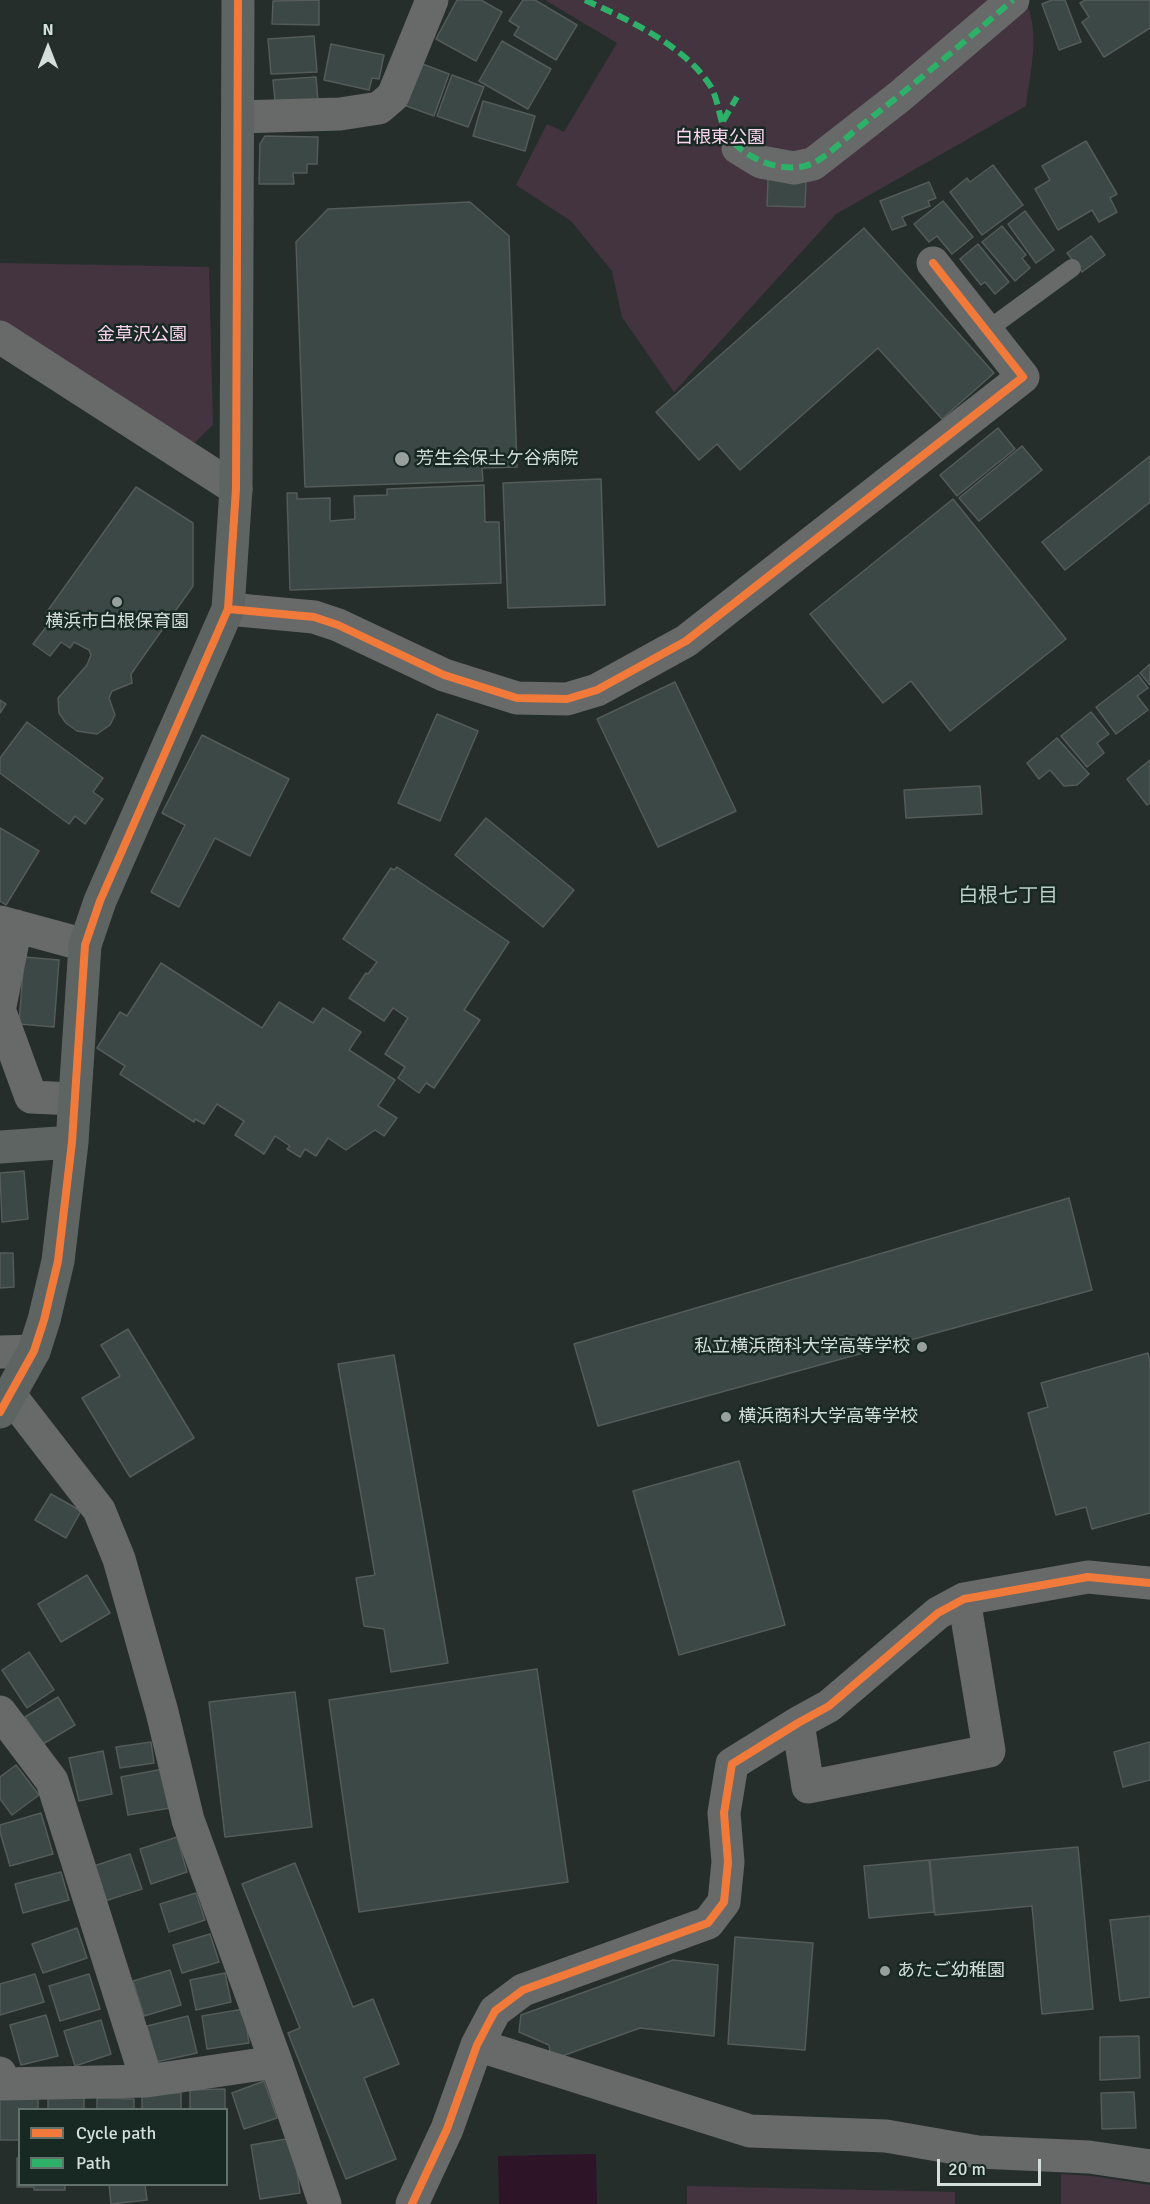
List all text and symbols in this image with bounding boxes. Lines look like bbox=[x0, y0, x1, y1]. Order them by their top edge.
north arrow bbox=[18, 18, 78, 78]
text: N bbox=[42, 20, 54, 40]
park label: 白根東公園 bbox=[675, 127, 765, 149]
park label: 金草沢公園 bbox=[97, 324, 187, 346]
place label: 芳生会保土ケ谷病院 bbox=[416, 448, 578, 470]
marker: 芳生会保土ケ谷病院 bbox=[393, 450, 411, 468]
marker: 横浜市白根保育園 bbox=[110, 595, 124, 609]
place label: 横浜市白根保育園 bbox=[45, 611, 189, 633]
district label: 白根七丁目 bbox=[958, 885, 1058, 909]
place label: 私立横浜商科大学高等学校 bbox=[694, 1336, 910, 1358]
marker: 私立横浜商科大学高等学校 bbox=[915, 1340, 929, 1354]
place label: 横浜商科大学高等学校 bbox=[738, 1406, 918, 1428]
marker: 横浜商科大学高等学校 bbox=[719, 1410, 733, 1424]
place label: あたご幼稚園 bbox=[897, 1960, 1005, 1982]
marker: あたご幼稚園 bbox=[878, 1964, 892, 1978]
legend bbox=[18, 2108, 228, 2186]
text: Cycle path bbox=[76, 2122, 156, 2144]
scale bar bbox=[940, 2147, 1044, 2185]
text: Path bbox=[76, 2152, 111, 2174]
text: 20 m bbox=[948, 2158, 986, 2180]

